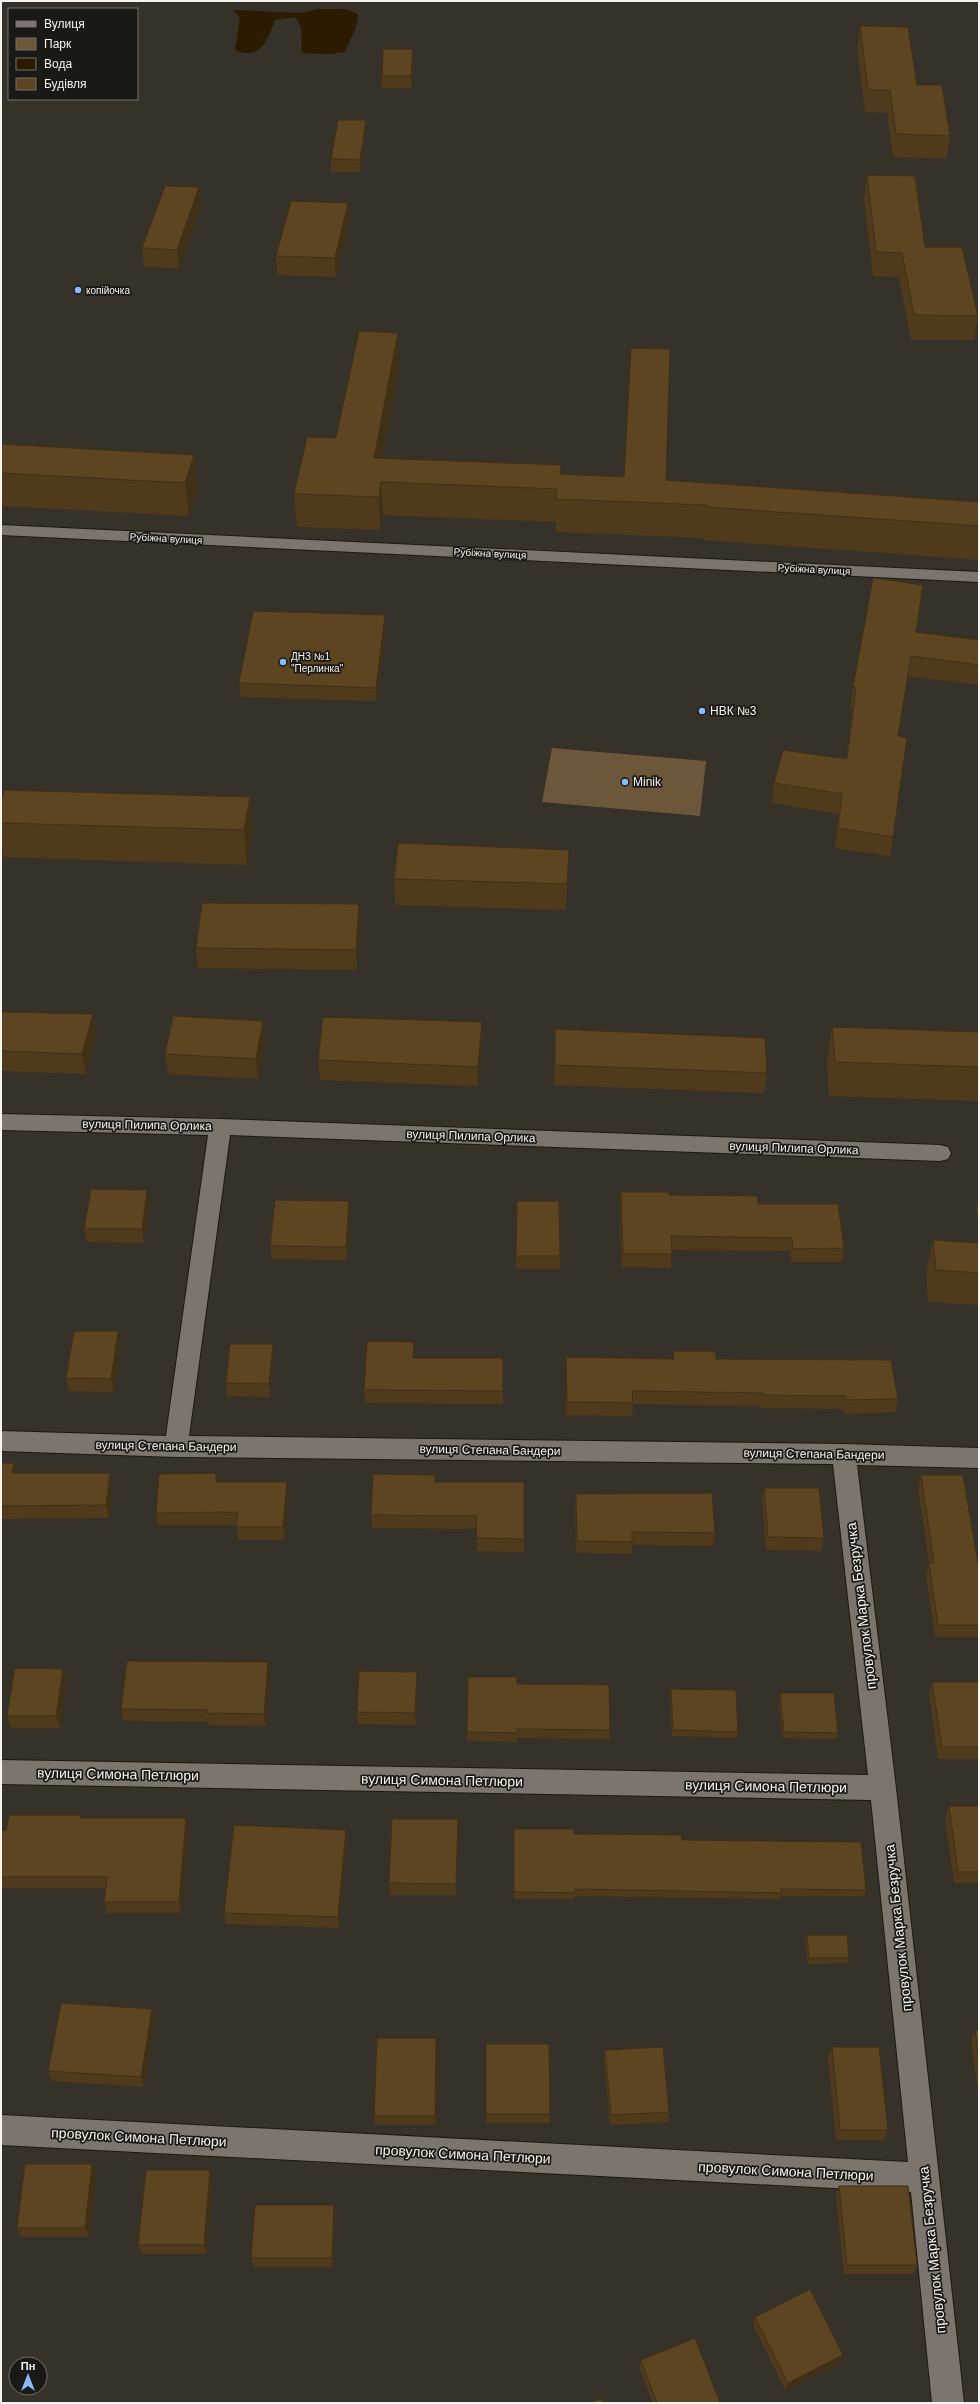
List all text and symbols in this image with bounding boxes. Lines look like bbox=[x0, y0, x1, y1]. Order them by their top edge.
legend bbox=[8, 8, 138, 100]
text: Вулиця bbox=[44, 17, 85, 31]
text: Парк bbox=[44, 37, 72, 51]
text: Вода bbox=[44, 57, 72, 71]
text: Будівля bbox=[44, 77, 86, 91]
marker: копійочка bbox=[73, 285, 83, 295]
place label: копійочка bbox=[86, 285, 130, 296]
street label: Рубіжна вулиця bbox=[129, 531, 203, 546]
street label: Рубіжна вулиця bbox=[453, 546, 527, 561]
street label: Рубіжна вулиця bbox=[777, 562, 851, 577]
place label: ДНЗ №1 "Перлинка" bbox=[291, 651, 344, 674]
marker: ДНЗ №1 "Перлинка" bbox=[278, 657, 288, 667]
place label: НВК №3 bbox=[710, 704, 757, 718]
marker: НВК №3 bbox=[697, 706, 707, 716]
place label: Minik bbox=[633, 775, 662, 789]
marker: Minik bbox=[620, 777, 630, 787]
street label: вулиця Пилипа Орлика bbox=[82, 1117, 212, 1133]
street label: вулиця Пилипа Орлика bbox=[406, 1127, 536, 1145]
street label: вулиця Пилипа Орлика bbox=[729, 1139, 859, 1157]
street label: вулиця Степана Бандери bbox=[95, 1438, 237, 1454]
street label: вулиця Степана Бандери bbox=[419, 1442, 561, 1458]
street label: вулиця Степана Бандери bbox=[743, 1446, 885, 1462]
street label: провулок Марка Безручка bbox=[843, 1522, 879, 1690]
street label: вулиця Симона Петлюри bbox=[37, 1765, 199, 1783]
street label: вулиця Симона Петлюри bbox=[361, 1771, 523, 1789]
street label: вулиця Симона Петлюри bbox=[685, 1777, 847, 1795]
street label: провулок Марка Безручка bbox=[881, 1844, 915, 2012]
street label: провулок Симона Петлюри bbox=[51, 2124, 227, 2150]
street label: провулок Симона Петлюри bbox=[375, 2141, 551, 2167]
street label: провулок Симона Петлюри bbox=[698, 2158, 874, 2184]
street label: провулок Марка Безручка bbox=[915, 2166, 949, 2334]
north arrow bbox=[8, 2356, 48, 2396]
text: Пн bbox=[21, 2360, 35, 2372]

